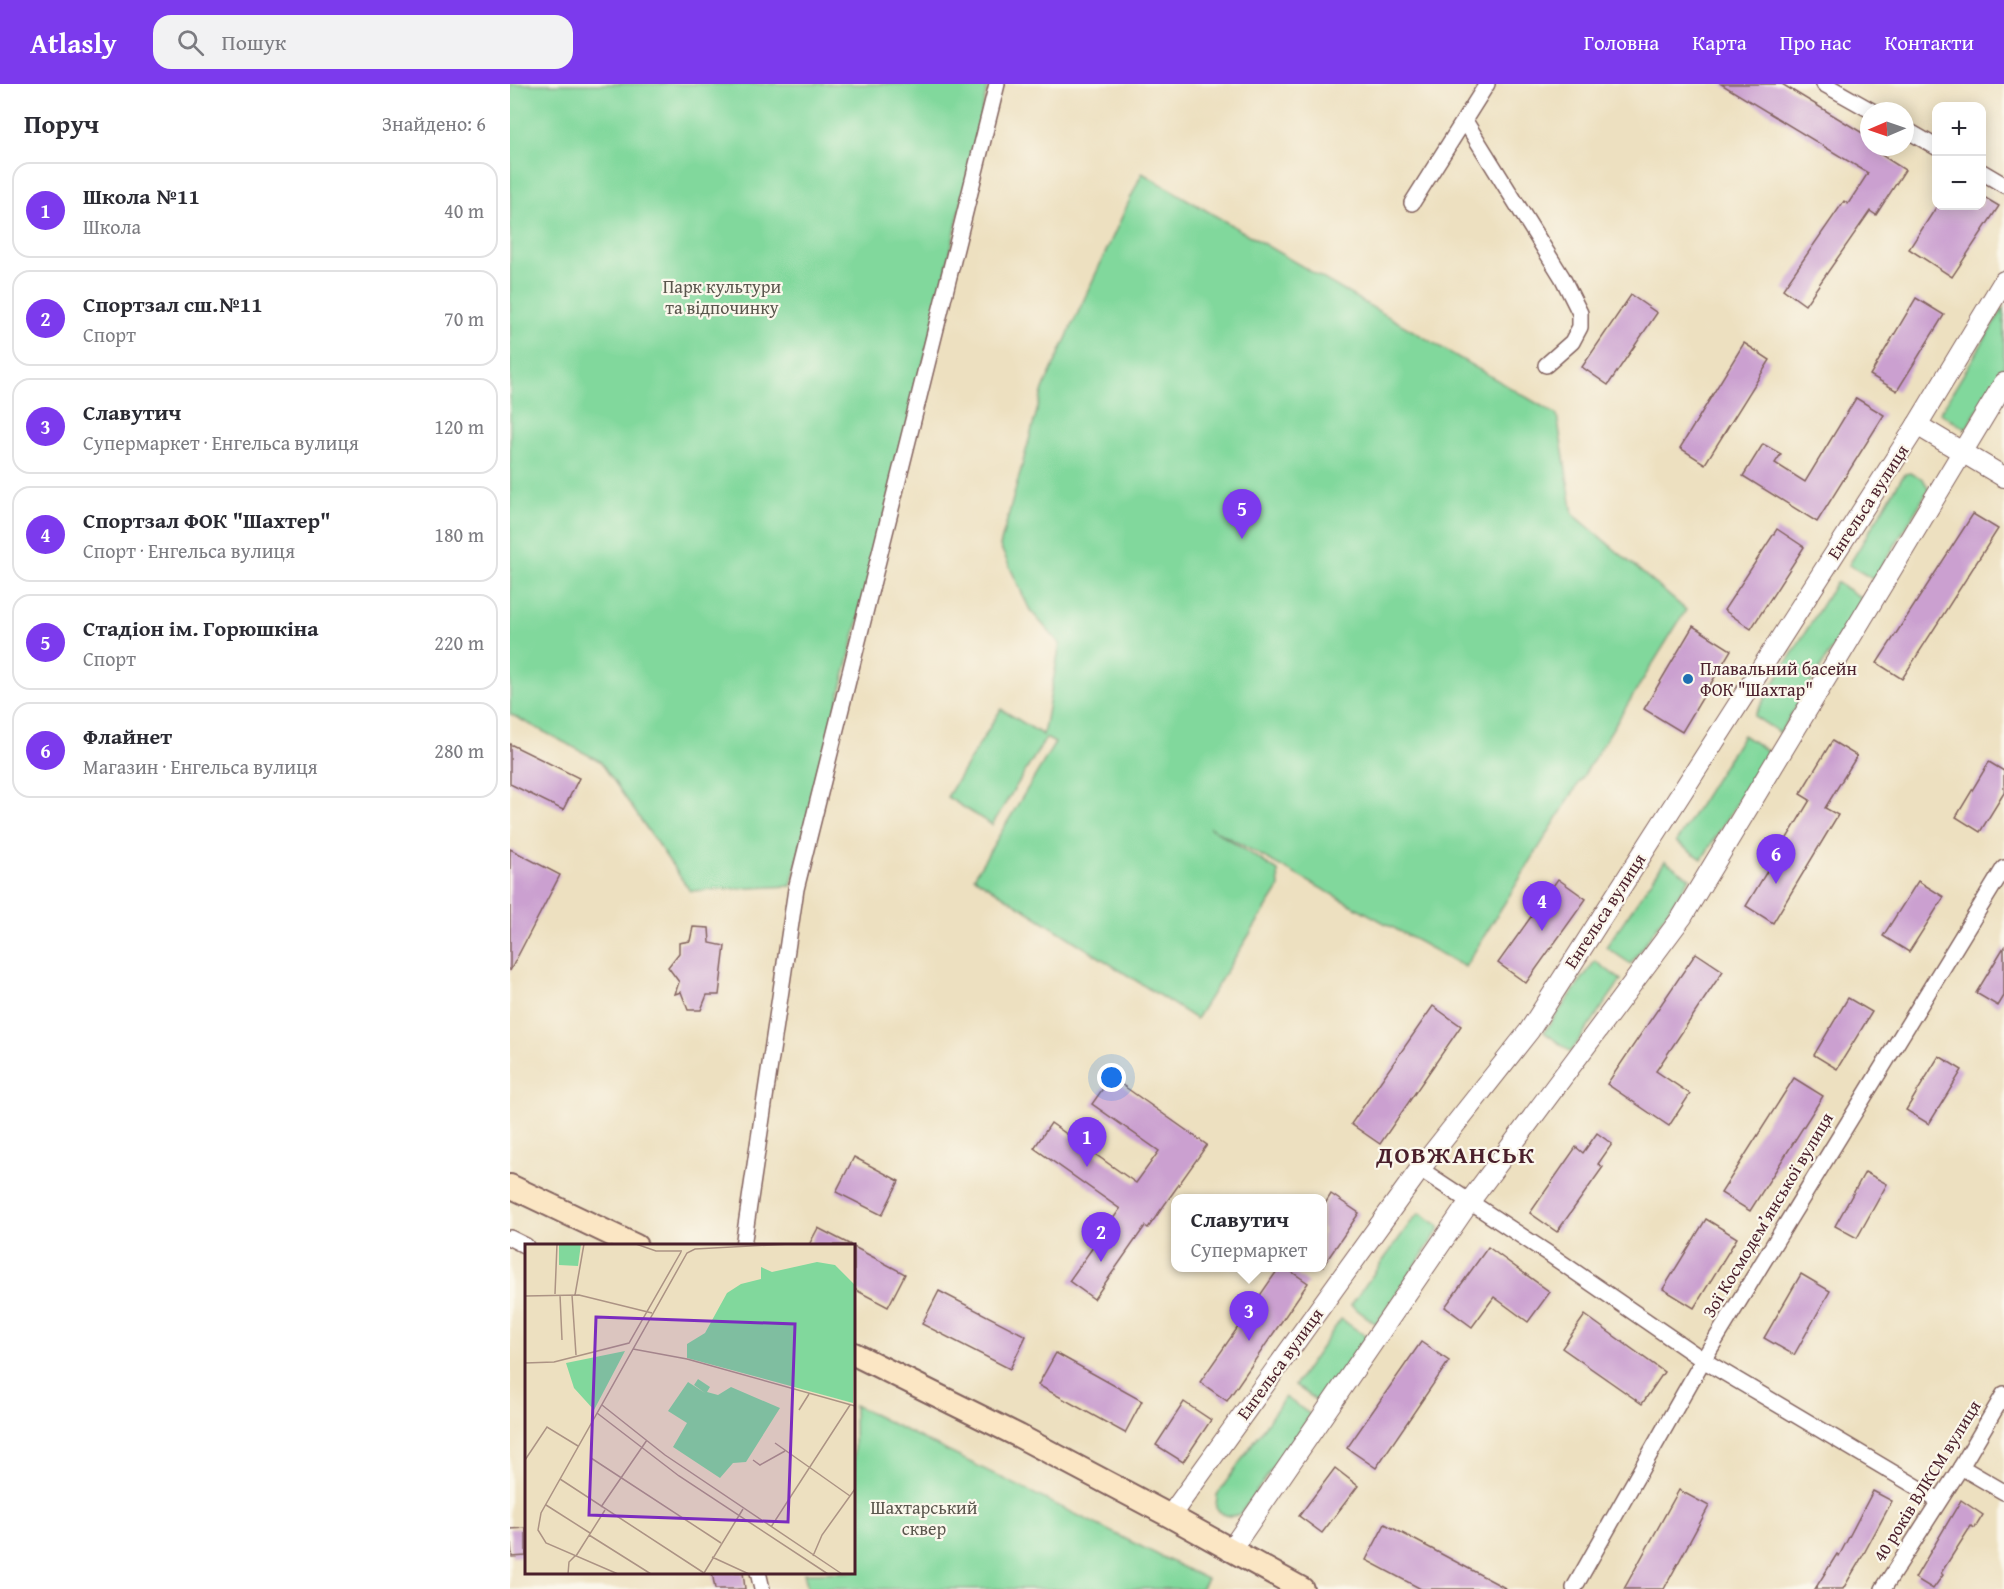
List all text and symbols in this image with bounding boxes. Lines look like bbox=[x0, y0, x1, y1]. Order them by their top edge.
search box bbox=[153, 15, 573, 69]
text: Atlasly bbox=[30, 22, 117, 63]
icon: search bbox=[174, 26, 207, 59]
text: Пошук bbox=[222, 26, 286, 58]
text: Головна bbox=[1584, 27, 1659, 58]
text: Карта bbox=[1692, 27, 1747, 58]
text: Про нас bbox=[1780, 27, 1851, 58]
text: Контакти bbox=[1884, 27, 1974, 58]
north arrow bbox=[1860, 102, 1914, 156]
map controls bbox=[1932, 102, 1986, 210]
button: + bbox=[1932, 102, 1986, 156]
text: Поруч bbox=[24, 104, 99, 143]
text: Знайдено: 6 bbox=[382, 109, 486, 138]
button: − bbox=[1932, 156, 1986, 210]
text: Школа №11 bbox=[83, 180, 200, 212]
text: 1 bbox=[40, 196, 51, 225]
text: 40 m bbox=[444, 196, 484, 225]
text: Школа bbox=[83, 212, 141, 241]
park label: Парк культури та відпочинку bbox=[663, 273, 782, 321]
text: Спортзал сш.№11 bbox=[83, 288, 263, 320]
text: 2 bbox=[40, 304, 51, 333]
text: 70 m bbox=[444, 304, 484, 333]
text: Спорт bbox=[83, 320, 136, 349]
text: Славутич bbox=[83, 396, 181, 428]
text: 3 bbox=[40, 412, 51, 441]
text: 120 m bbox=[434, 412, 484, 441]
text: Супермаркет · Енгельса вулиця bbox=[83, 428, 359, 457]
street label: Енгельса вулиця bbox=[1820, 439, 1915, 565]
pin: 5 bbox=[1222, 490, 1262, 539]
text: Спортзал ФОК "Шахтер" bbox=[83, 504, 331, 536]
text: 4 bbox=[40, 520, 51, 549]
text: 180 m bbox=[434, 520, 484, 549]
text: Спорт · Енгельса вулиця bbox=[83, 536, 295, 565]
text: Стадіон ім. Горюшкіна bbox=[83, 612, 319, 644]
text: 5 bbox=[40, 628, 51, 657]
text: 220 m bbox=[434, 628, 484, 657]
text: Спорт bbox=[83, 644, 136, 673]
place label: Плавальний басейн ФОК "Шахтар" bbox=[1700, 655, 1857, 703]
marker: Плавальний басейн ФОК "Шахтар" bbox=[1681, 672, 1695, 686]
text: Флайнет bbox=[83, 720, 172, 752]
text: 6 bbox=[40, 736, 51, 765]
text: 280 m bbox=[434, 736, 484, 765]
text: Магазин · Енгельса вулиця bbox=[83, 752, 318, 781]
pin: 6 bbox=[1756, 834, 1796, 884]
street label: Енгельса вулиця bbox=[1557, 848, 1652, 974]
pin: 4 bbox=[1522, 882, 1562, 931]
your location bbox=[1097, 1063, 1126, 1092]
street label: Зої Космодем’янської вулиця bbox=[1695, 1107, 1840, 1323]
pin: 1 bbox=[1068, 1118, 1106, 1167]
district label: ДОВЖАНСЬК bbox=[1375, 1137, 1536, 1172]
popup bbox=[1171, 1194, 1327, 1272]
text: Славутич bbox=[1191, 1203, 1289, 1235]
pin: 2 bbox=[1082, 1212, 1120, 1262]
text: Супермаркет bbox=[1191, 1235, 1307, 1264]
inset map bbox=[525, 1244, 855, 1574]
pin: 3 bbox=[1230, 1292, 1268, 1341]
street label: Енгельса вулиця bbox=[1230, 1302, 1329, 1425]
street label: 40 років ВЛКСМ вулиця bbox=[1866, 1395, 1987, 1567]
park label: Шахтарський сквер bbox=[870, 1494, 978, 1542]

